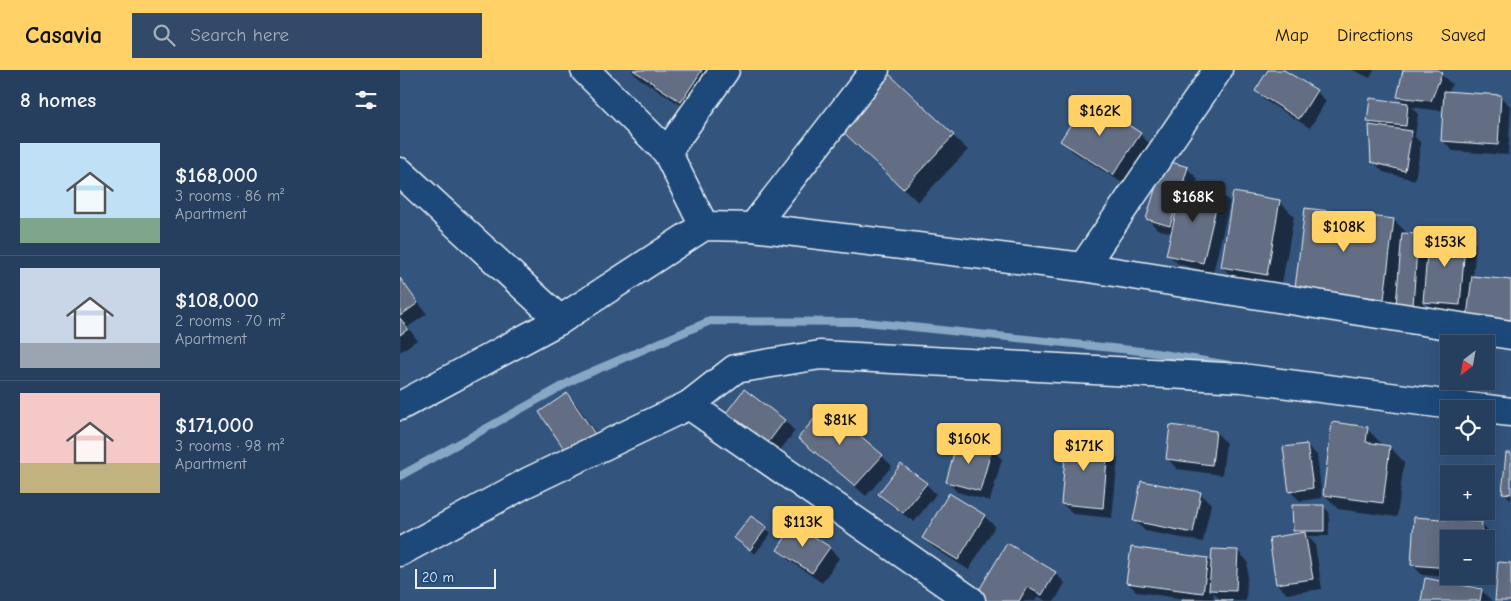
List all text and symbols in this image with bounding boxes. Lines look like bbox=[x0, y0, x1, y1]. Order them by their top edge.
search box bbox=[132, 13, 482, 58]
text: Casavia bbox=[25, 21, 102, 49]
icon: search bbox=[150, 21, 178, 49]
text: Search here bbox=[190, 24, 289, 46]
text: Map bbox=[1275, 25, 1309, 46]
text: Directions bbox=[1337, 25, 1413, 46]
text: Saved bbox=[1441, 25, 1486, 46]
icon: filters bbox=[352, 86, 380, 114]
text: 8 homes bbox=[20, 88, 96, 112]
pin: $162K bbox=[1065, 94, 1135, 137]
text: $162K bbox=[1079, 102, 1121, 120]
icon: home bbox=[60, 163, 120, 223]
text: $168,000 bbox=[175, 163, 258, 187]
pin: $168K bbox=[1158, 180, 1228, 223]
text: 3 rooms · 86 m² bbox=[175, 187, 284, 205]
text: $168K bbox=[1172, 188, 1214, 206]
text: Apartment bbox=[175, 205, 247, 223]
pin: $108K bbox=[1309, 210, 1379, 253]
text: $108K bbox=[1323, 218, 1365, 236]
pin: $153K bbox=[1410, 226, 1480, 268]
text: $153K bbox=[1424, 233, 1466, 251]
icon: home bbox=[60, 288, 120, 348]
text: $108,000 bbox=[175, 288, 259, 312]
text: 2 rooms · 70 m² bbox=[175, 312, 285, 330]
text: Apartment bbox=[175, 330, 247, 348]
north arrow bbox=[1440, 335, 1495, 390]
map controls bbox=[1440, 335, 1495, 585]
button: locate bbox=[1440, 400, 1495, 455]
pin: $81K bbox=[810, 404, 870, 446]
text: $81K bbox=[823, 411, 857, 429]
icon: home bbox=[60, 413, 120, 473]
text: $171,000 bbox=[175, 413, 254, 437]
pin: $160K bbox=[934, 422, 1004, 465]
text: $160K bbox=[948, 430, 990, 448]
pin: $171K bbox=[1049, 430, 1119, 472]
text: 3 rooms · 98 m² bbox=[175, 437, 284, 455]
text: $171K bbox=[1065, 437, 1103, 455]
text: Apartment bbox=[175, 455, 247, 473]
button: + bbox=[1440, 465, 1495, 520]
pin: $113K bbox=[768, 506, 838, 548]
text: $113K bbox=[783, 513, 823, 531]
button: − bbox=[1440, 530, 1495, 585]
scale bar bbox=[415, 566, 496, 589]
text: 20 m bbox=[422, 569, 454, 586]

